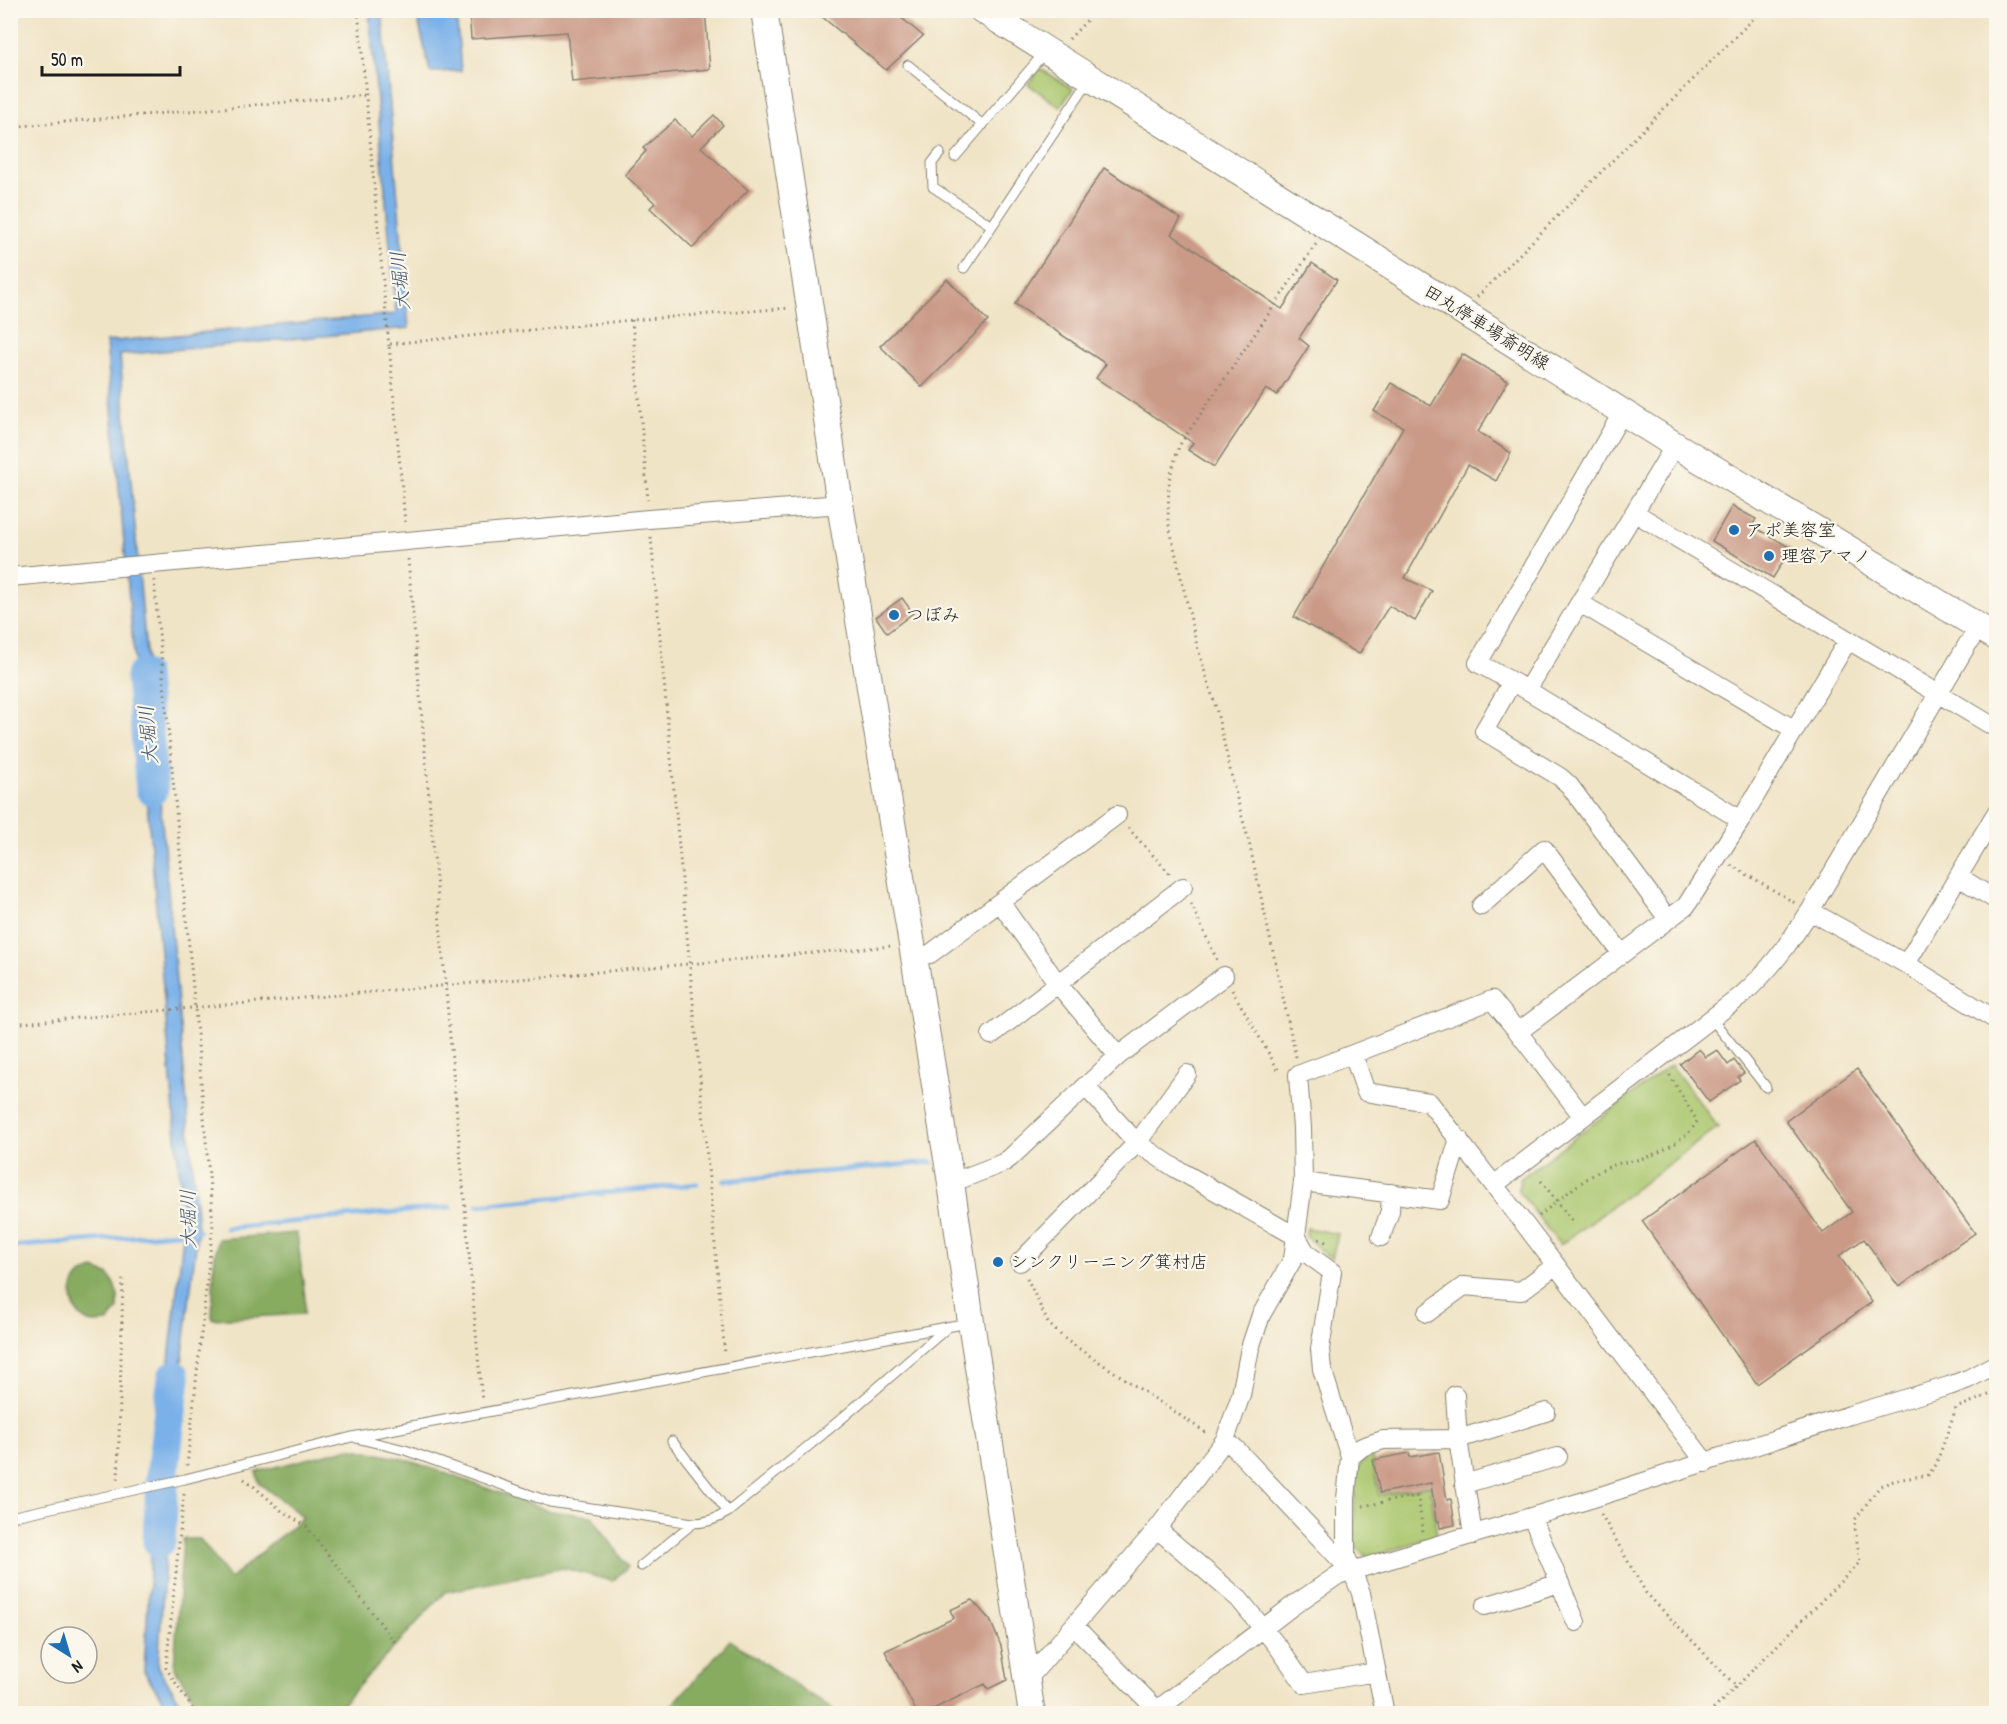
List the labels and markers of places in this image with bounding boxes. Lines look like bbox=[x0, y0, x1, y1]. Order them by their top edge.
place label: アポ美容室 bbox=[1746, 517, 1836, 542]
marker: アポ美容室 bbox=[1727, 523, 1741, 537]
place label: 理容アマノ bbox=[1781, 543, 1871, 568]
marker: 理容アマノ bbox=[1762, 549, 1776, 563]
place label: つぼみ bbox=[906, 602, 960, 627]
marker: つぼみ bbox=[887, 608, 901, 622]
place label: シンクリーニング箕村店 bbox=[1010, 1249, 1208, 1274]
marker: シンクリーニング箕村店 bbox=[991, 1255, 1005, 1269]

